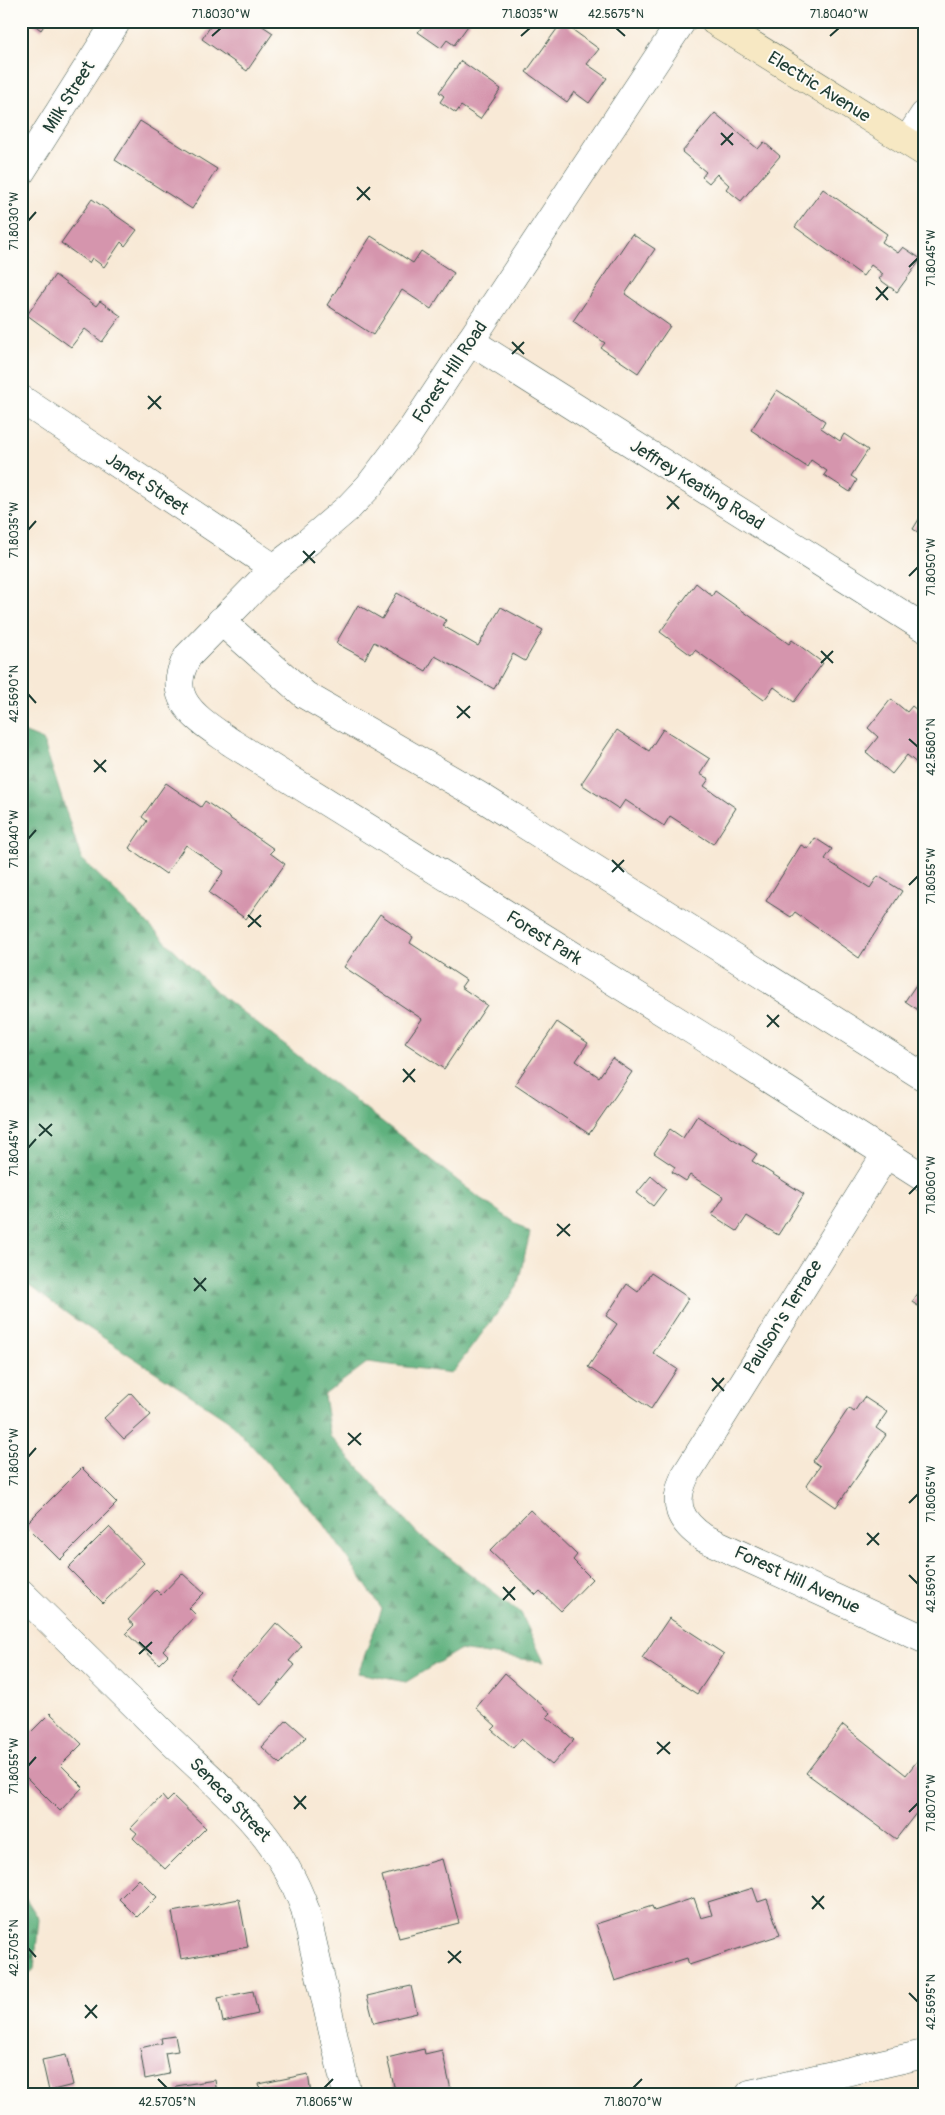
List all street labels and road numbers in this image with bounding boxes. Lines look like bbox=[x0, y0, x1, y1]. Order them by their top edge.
street label: Electric Avenue bbox=[763, 46, 875, 128]
street label: Milk Street bbox=[38, 56, 101, 137]
street label: Forest Hill Road bbox=[407, 317, 493, 427]
street label: Jeffrey Keating Road bbox=[626, 434, 768, 536]
street label: Janet Street bbox=[101, 448, 194, 521]
street label: Forest Park bbox=[502, 906, 587, 971]
street label: Paulson's Terrace bbox=[739, 1255, 827, 1379]
street label: Forest Hill Avenue bbox=[730, 1541, 864, 1619]
street label: Seneca Street bbox=[184, 1753, 276, 1847]

